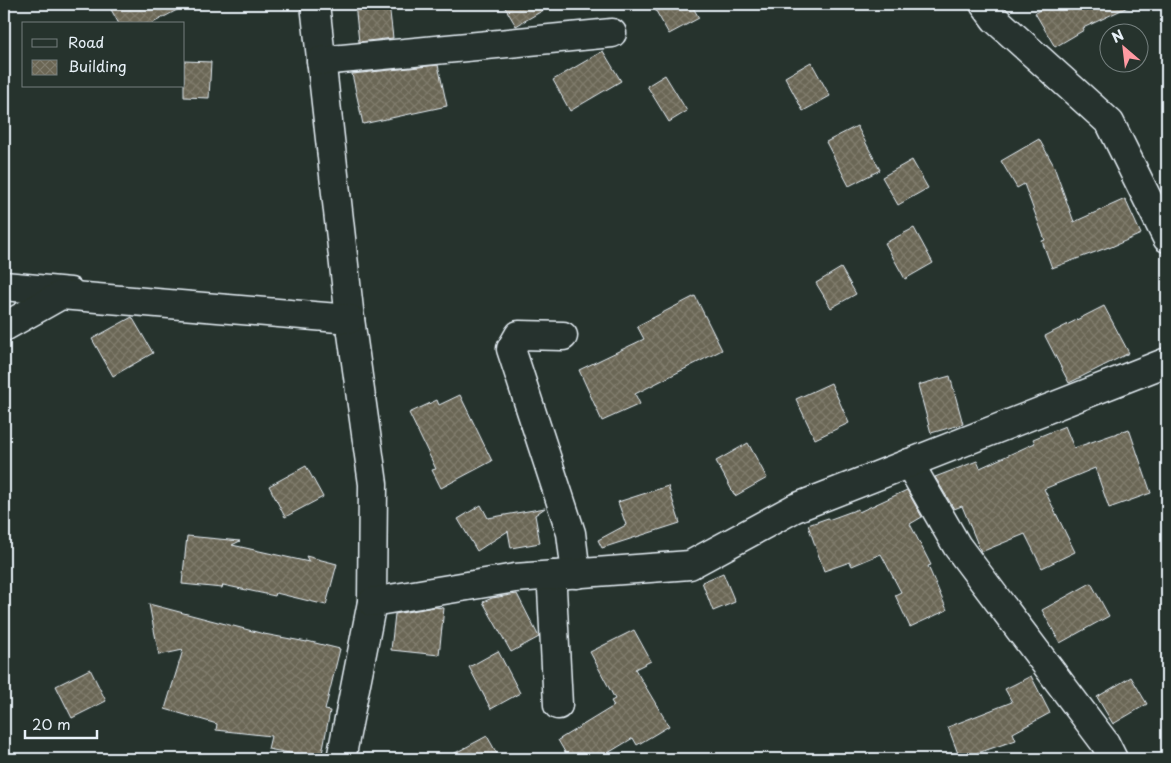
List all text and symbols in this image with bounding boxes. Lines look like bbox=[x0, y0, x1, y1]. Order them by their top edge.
legend bbox=[22, 22, 185, 88]
north arrow bbox=[1098, 22, 1148, 72]
text: N bbox=[1108, 24, 1127, 48]
text: Road bbox=[68, 30, 104, 53]
text: Building bbox=[68, 54, 127, 77]
scale bar bbox=[25, 708, 98, 740]
text: 20 m bbox=[32, 712, 71, 735]

